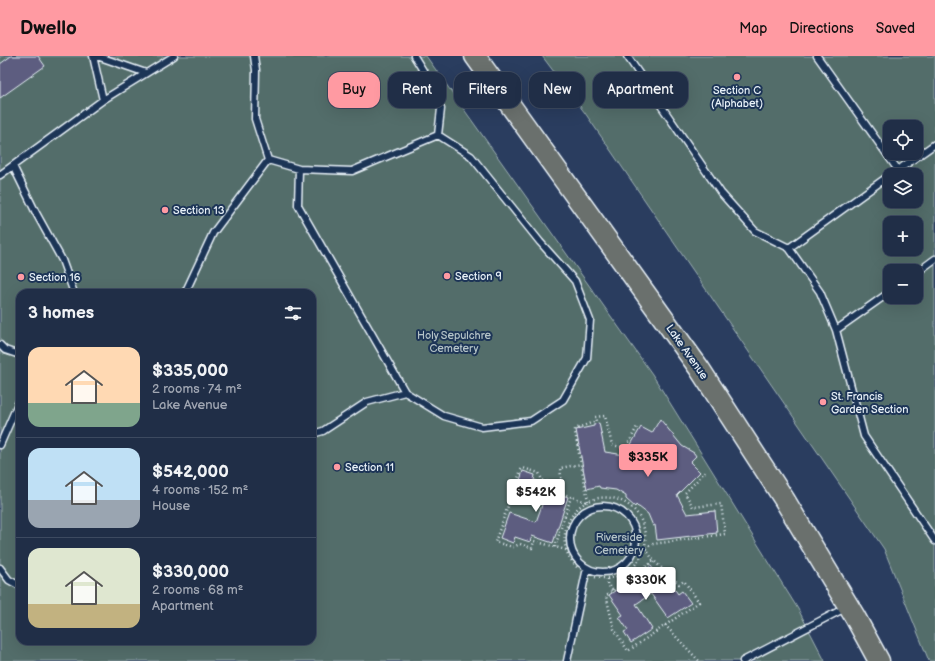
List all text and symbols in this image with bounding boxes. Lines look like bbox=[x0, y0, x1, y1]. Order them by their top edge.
text: Dwello bbox=[20, 17, 77, 40]
text: Map bbox=[739, 20, 767, 37]
text: Directions bbox=[789, 20, 854, 37]
text: Saved bbox=[876, 20, 915, 37]
chip: Buy bbox=[328, 72, 380, 108]
chip: Rent bbox=[388, 72, 446, 108]
chip: Filters bbox=[454, 72, 521, 108]
chip: New bbox=[529, 72, 585, 108]
chip: Apartment bbox=[593, 72, 688, 108]
marker: Section C (Alphabet) bbox=[732, 72, 742, 82]
place label: Section C (Alphabet) bbox=[711, 84, 763, 110]
map controls bbox=[883, 120, 923, 304]
button: locate bbox=[883, 120, 923, 160]
button: layers bbox=[883, 168, 923, 208]
place label: Section 13 bbox=[173, 204, 225, 217]
marker: Section 13 bbox=[160, 205, 170, 215]
button: + bbox=[883, 216, 923, 256]
button: − bbox=[883, 264, 923, 304]
place label: Section 9 bbox=[455, 270, 502, 283]
place label: Section 16 bbox=[29, 271, 81, 284]
marker: Section 9 bbox=[442, 271, 452, 281]
marker: Section 16 bbox=[16, 272, 26, 282]
icon: filters bbox=[282, 302, 304, 324]
text: 3 homes bbox=[28, 303, 94, 323]
street label: Lake Avenue bbox=[663, 322, 711, 382]
park label: Holy Sepulchre Cemetery bbox=[417, 329, 491, 355]
text: $335,000 bbox=[152, 361, 228, 381]
icon: home bbox=[60, 363, 108, 411]
text: 2 rooms · 74 m² bbox=[152, 381, 242, 397]
place label: St. Francis Garden Section bbox=[831, 390, 908, 416]
text: Lake Avenue bbox=[152, 397, 227, 413]
marker: St. Francis Garden Section bbox=[818, 397, 828, 407]
pin: $335K bbox=[620, 444, 676, 478]
text: $335K bbox=[628, 449, 668, 465]
place label: Section 11 bbox=[345, 461, 394, 474]
text: $542,000 bbox=[152, 462, 229, 482]
marker: Section 11 bbox=[332, 462, 342, 472]
icon: home bbox=[60, 464, 108, 512]
pin: $542K bbox=[508, 479, 564, 513]
text: 4 rooms · 152 m² bbox=[152, 482, 248, 498]
text: $542K bbox=[516, 484, 556, 500]
text: House bbox=[152, 498, 190, 514]
park label: Riverside Cemetery bbox=[594, 531, 644, 557]
text: $330,000 bbox=[152, 562, 229, 582]
icon: home bbox=[60, 564, 108, 612]
pin: $330K bbox=[618, 567, 674, 601]
text: $330K bbox=[626, 572, 666, 588]
text: 2 rooms · 68 m² bbox=[152, 582, 243, 598]
text: Apartment bbox=[152, 598, 213, 614]

